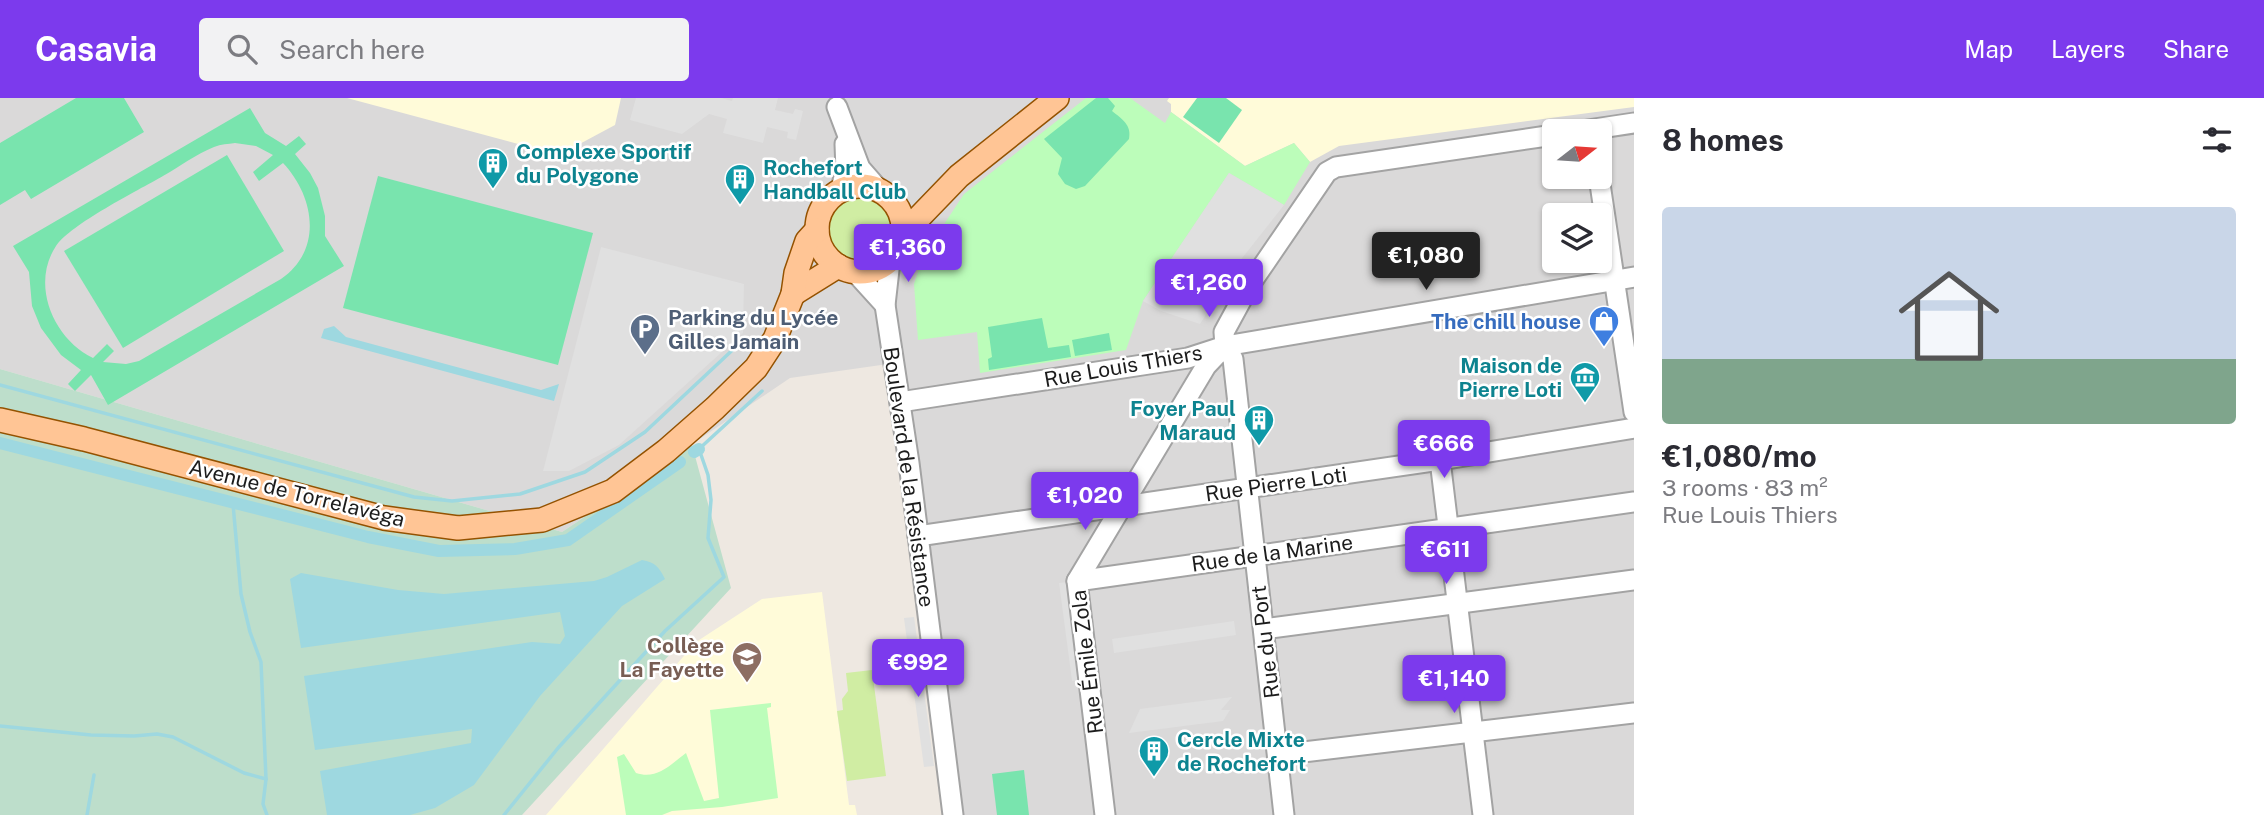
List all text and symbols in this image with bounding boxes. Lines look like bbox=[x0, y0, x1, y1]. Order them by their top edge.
search box bbox=[199, 18, 689, 81]
text: Casavia bbox=[35, 30, 157, 68]
icon: search bbox=[223, 30, 261, 68]
text: Search here bbox=[279, 34, 425, 65]
text: Map bbox=[1964, 35, 2013, 63]
text: Layers bbox=[2051, 35, 2125, 63]
text: Share bbox=[2163, 35, 2229, 63]
north arrow bbox=[1542, 119, 1612, 189]
map controls bbox=[1542, 119, 1612, 273]
icon: filters bbox=[2198, 121, 2236, 159]
text: 8 homes bbox=[1662, 122, 1784, 158]
place label: Complexe Sportif du Polygone bbox=[516, 139, 691, 188]
building icon: Complexe Sportif du Polygone bbox=[476, 146, 510, 190]
place label: Rochefort Handball Club bbox=[763, 155, 906, 204]
building icon: Rochefort Handball Club bbox=[723, 162, 757, 206]
button: layers bbox=[1542, 203, 1612, 273]
pin: €1,360 bbox=[851, 225, 965, 284]
pin: €1,080 bbox=[1369, 232, 1483, 292]
text: €1,360 bbox=[870, 233, 946, 260]
text: €1,080 bbox=[1388, 241, 1464, 268]
icon: home bbox=[1886, 253, 2012, 379]
pin: €1,260 bbox=[1152, 260, 1266, 319]
text: €1,260 bbox=[1171, 268, 1247, 295]
shop icon: The chill house bbox=[1587, 304, 1621, 348]
place label: Parking du Lycée Gilles Jamain bbox=[668, 305, 838, 354]
place label: The chill house bbox=[1431, 309, 1581, 334]
parking icon: Parking du Lycée Gilles Jamain bbox=[628, 312, 662, 356]
street label: Rue Louis Thiers bbox=[1042, 340, 1204, 392]
street label: Boulevard de la Résistance bbox=[878, 345, 940, 609]
place label: Maison de Pierre Loti bbox=[1459, 353, 1562, 402]
museum icon: Maison de Pierre Loti bbox=[1568, 360, 1602, 404]
place label: Foyer Paul Maraud bbox=[1130, 396, 1236, 445]
building icon: Foyer Paul Maraud bbox=[1242, 403, 1276, 447]
pin: €666 bbox=[1403, 420, 1485, 480]
text: €666 bbox=[1414, 429, 1474, 456]
text: €1,080/mo bbox=[1662, 438, 1817, 474]
street label: Avenue de Torrelavéga bbox=[187, 454, 407, 532]
street label: Rue Pierre Loti bbox=[1203, 462, 1349, 506]
pin: €1,020 bbox=[1028, 472, 1142, 532]
text: 3 rooms · 83 m² bbox=[1662, 474, 1828, 501]
text: €1,020 bbox=[1047, 481, 1123, 508]
text: Rue Louis Thiers bbox=[1662, 501, 1838, 528]
pin: €611 bbox=[1405, 526, 1487, 586]
street label: Rue de la Marine bbox=[1190, 529, 1354, 577]
text: €611 bbox=[1421, 535, 1471, 562]
street label: Rue du Port bbox=[1246, 584, 1284, 700]
street label: Rue Émile Zola bbox=[1066, 589, 1108, 735]
place label: Collège La Fayette bbox=[619, 633, 724, 682]
school or university icon: Collège La Fayette bbox=[730, 640, 764, 684]
pin: €992 bbox=[877, 640, 959, 699]
text: €992 bbox=[888, 648, 948, 675]
pin: €1,140 bbox=[1397, 656, 1511, 715]
text: €1,140 bbox=[1419, 664, 1489, 691]
place label: Cercle Mixte de Rochefort bbox=[1177, 727, 1306, 776]
building icon: Cercle Mixte de Rochefort bbox=[1137, 734, 1171, 778]

